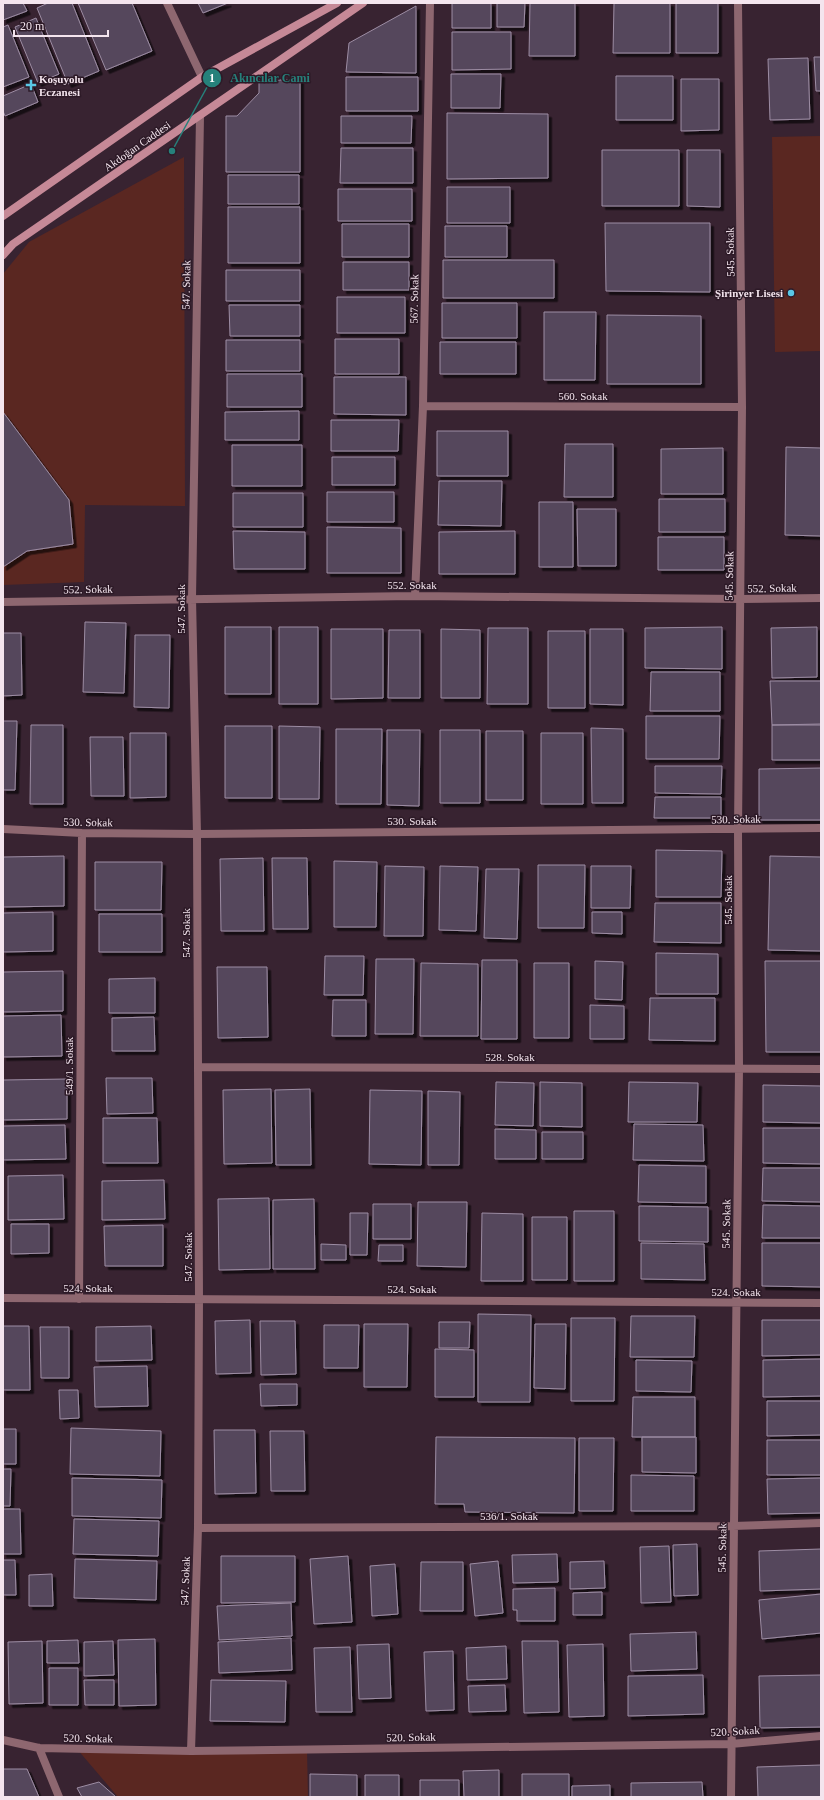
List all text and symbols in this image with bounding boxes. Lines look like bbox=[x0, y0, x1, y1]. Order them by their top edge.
scale bar bbox=[14, 12, 108, 38]
text: 20 m bbox=[20, 19, 45, 33]
callout: Akıncılar Cami bbox=[202, 66, 318, 90]
text: 1 bbox=[209, 71, 215, 85]
text: Akıncılar Cami bbox=[230, 71, 310, 85]
place label: Koşuyolu Eczanesi bbox=[39, 73, 84, 98]
marker: Koşuyolu Eczanesi bbox=[26, 80, 36, 90]
street label: Akdoğan Caddesi bbox=[101, 119, 173, 173]
street label: 545. Sokak bbox=[724, 227, 736, 277]
street label: 547. Sokak bbox=[180, 260, 192, 310]
street label: 567. Sokak bbox=[408, 274, 420, 324]
place label: Şirinyer Lisesi bbox=[715, 287, 783, 299]
marker: Şirinyer Lisesi bbox=[786, 288, 796, 298]
street label: 560. Sokak bbox=[558, 390, 608, 402]
street label: 545. Sokak bbox=[723, 551, 735, 601]
street label: 552. Sokak bbox=[387, 579, 437, 591]
street label: 552. Sokak bbox=[747, 582, 797, 594]
street label: 552. Sokak bbox=[63, 583, 113, 595]
street label: 547. Sokak bbox=[175, 584, 187, 634]
street label: 530. Sokak bbox=[711, 813, 761, 825]
street label: 530. Sokak bbox=[387, 815, 437, 827]
street label: 530. Sokak bbox=[63, 816, 113, 828]
street label: 545. Sokak bbox=[722, 875, 734, 925]
street label: 547. Sokak bbox=[180, 908, 192, 958]
street label: 549/1. Sokak bbox=[63, 1036, 75, 1095]
street label: 528. Sokak bbox=[485, 1051, 535, 1063]
street label: 545. Sokak bbox=[720, 1199, 732, 1249]
street label: 547. Sokak bbox=[182, 1232, 194, 1282]
street label: 524. Sokak bbox=[63, 1282, 113, 1294]
street label: 524. Sokak bbox=[387, 1283, 437, 1295]
street label: 524. Sokak bbox=[711, 1286, 761, 1298]
street label: 536/1. Sokak bbox=[480, 1510, 539, 1522]
street label: 545. Sokak bbox=[716, 1523, 728, 1573]
street label: 547. Sokak bbox=[178, 1556, 192, 1606]
street label: 520. Sokak bbox=[710, 1724, 761, 1738]
street label: 520. Sokak bbox=[386, 1731, 436, 1743]
street label: 520. Sokak bbox=[63, 1732, 113, 1744]

